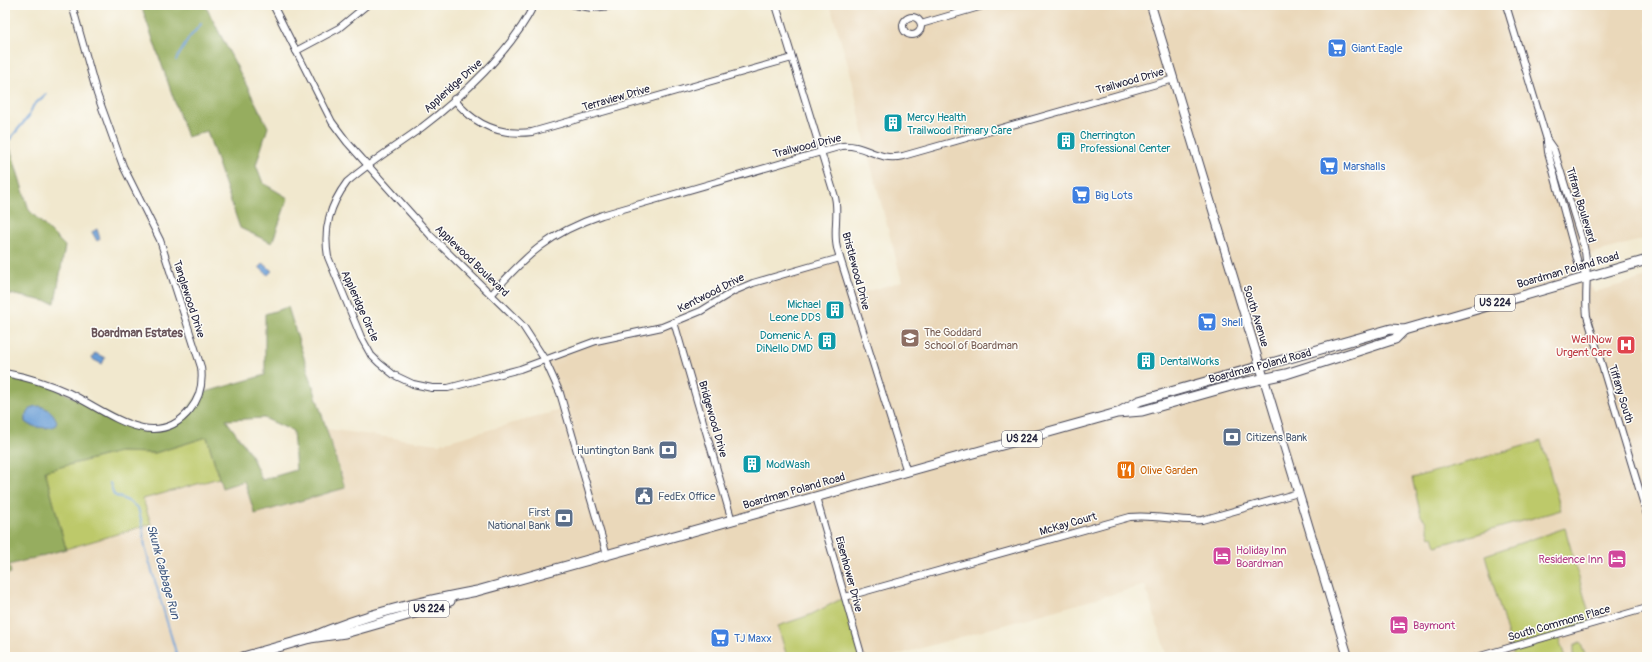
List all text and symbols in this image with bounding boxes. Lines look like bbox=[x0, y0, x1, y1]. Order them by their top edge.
supermarket icon: Giant Eagle bbox=[1326, 37, 1348, 59]
place label: Giant Eagle bbox=[1351, 42, 1403, 55]
street label: Appleridge Drive bbox=[421, 56, 485, 115]
street label: Trailwood Drive bbox=[1095, 65, 1166, 97]
street label: Terraview Drive bbox=[581, 82, 652, 114]
place label: Mercy Health Trailwood Primary Care bbox=[907, 111, 1012, 137]
building icon: Mercy Health Trailwood Primary Care bbox=[882, 112, 904, 134]
place label: Cherrington Professional Center bbox=[1080, 129, 1171, 155]
building icon: Cherrington Professional Center bbox=[1055, 130, 1077, 152]
street label: Trailwood Drive bbox=[772, 131, 843, 161]
supermarket icon: Marshalls bbox=[1318, 155, 1340, 177]
place label: Marshalls bbox=[1343, 160, 1385, 173]
street label: Tiffany Boulevard bbox=[1563, 166, 1599, 244]
supermarket icon: Big Lots bbox=[1070, 184, 1092, 206]
place label: Big Lots bbox=[1095, 189, 1133, 202]
street label: Applewood Boulevard bbox=[432, 222, 512, 300]
street label: Bristlewood Drive bbox=[839, 231, 873, 312]
street label: Boardman Poland Road bbox=[1515, 249, 1621, 291]
street label: Tanglewood Drive bbox=[170, 259, 208, 340]
street label: Appleridge Circle bbox=[339, 268, 382, 344]
street label: Kentwood Drive bbox=[676, 270, 747, 315]
street label: South Avenue bbox=[1240, 284, 1272, 349]
road number: US 224 bbox=[1475, 295, 1515, 311]
place label: Michael Leone DDS bbox=[769, 298, 821, 324]
building icon: Michael Leone DDS bbox=[824, 299, 846, 321]
supermarket icon: Shell bbox=[1196, 311, 1218, 333]
place label: Shell bbox=[1221, 316, 1243, 329]
district label: Boardman Estates bbox=[91, 326, 184, 341]
place label: The Goddard School of Boardman bbox=[924, 326, 1018, 352]
school or university icon: The Goddard School of Boardman bbox=[899, 327, 921, 349]
place label: Domenic A. DiNello DMD bbox=[756, 329, 813, 355]
building icon: Domenic A. DiNello DMD bbox=[816, 330, 838, 352]
place label: WellNow Urgent Care bbox=[1556, 333, 1613, 359]
hospital icon: WellNow Urgent Care bbox=[1615, 334, 1637, 356]
street label: Boardman Poland Road bbox=[1207, 346, 1313, 386]
building icon: DentalWorks bbox=[1135, 350, 1157, 372]
place label: DentalWorks bbox=[1160, 355, 1219, 368]
street label: Tiffany South bbox=[1606, 363, 1636, 425]
street label: Bridgewood Drive bbox=[696, 379, 730, 459]
bank icon: Citizens Bank bbox=[1221, 426, 1243, 448]
road number: US 224 bbox=[1002, 431, 1042, 447]
place label: Citizens Bank bbox=[1246, 431, 1308, 444]
bank icon: Huntington Bank bbox=[657, 439, 679, 461]
place label: Huntington Bank bbox=[577, 444, 654, 457]
building icon: ModWash bbox=[741, 453, 763, 475]
place label: ModWash bbox=[766, 458, 810, 471]
restaurant icon: Olive Garden bbox=[1115, 459, 1137, 481]
place label: Olive Garden bbox=[1140, 464, 1198, 477]
street label: Boardman Poland Road bbox=[741, 470, 847, 512]
public building icon: FedEx Office bbox=[633, 485, 655, 507]
place label: FedEx Office bbox=[658, 490, 716, 503]
place label: First National Bank bbox=[487, 506, 551, 532]
bank icon: First National Bank bbox=[553, 507, 575, 529]
street label: McKay Court bbox=[1038, 509, 1099, 538]
water label: Skunk Cabbage Run bbox=[143, 523, 183, 622]
street label: Eisenhower Drive bbox=[833, 535, 865, 614]
place label: Holiday Inn Boardman bbox=[1236, 544, 1287, 570]
hotel icon: Holiday Inn Boardman bbox=[1211, 545, 1233, 567]
hotel icon: Residence Inn bbox=[1606, 548, 1628, 570]
place label: Residence Inn bbox=[1538, 553, 1603, 566]
road number: US 224 bbox=[409, 601, 449, 617]
street label: South Commons Place bbox=[1506, 602, 1612, 644]
hotel icon: Baymont bbox=[1388, 614, 1410, 636]
place label: Baymont bbox=[1413, 619, 1456, 632]
supermarket icon: TJ Maxx bbox=[709, 627, 731, 649]
place label: TJ Maxx bbox=[734, 632, 772, 645]

